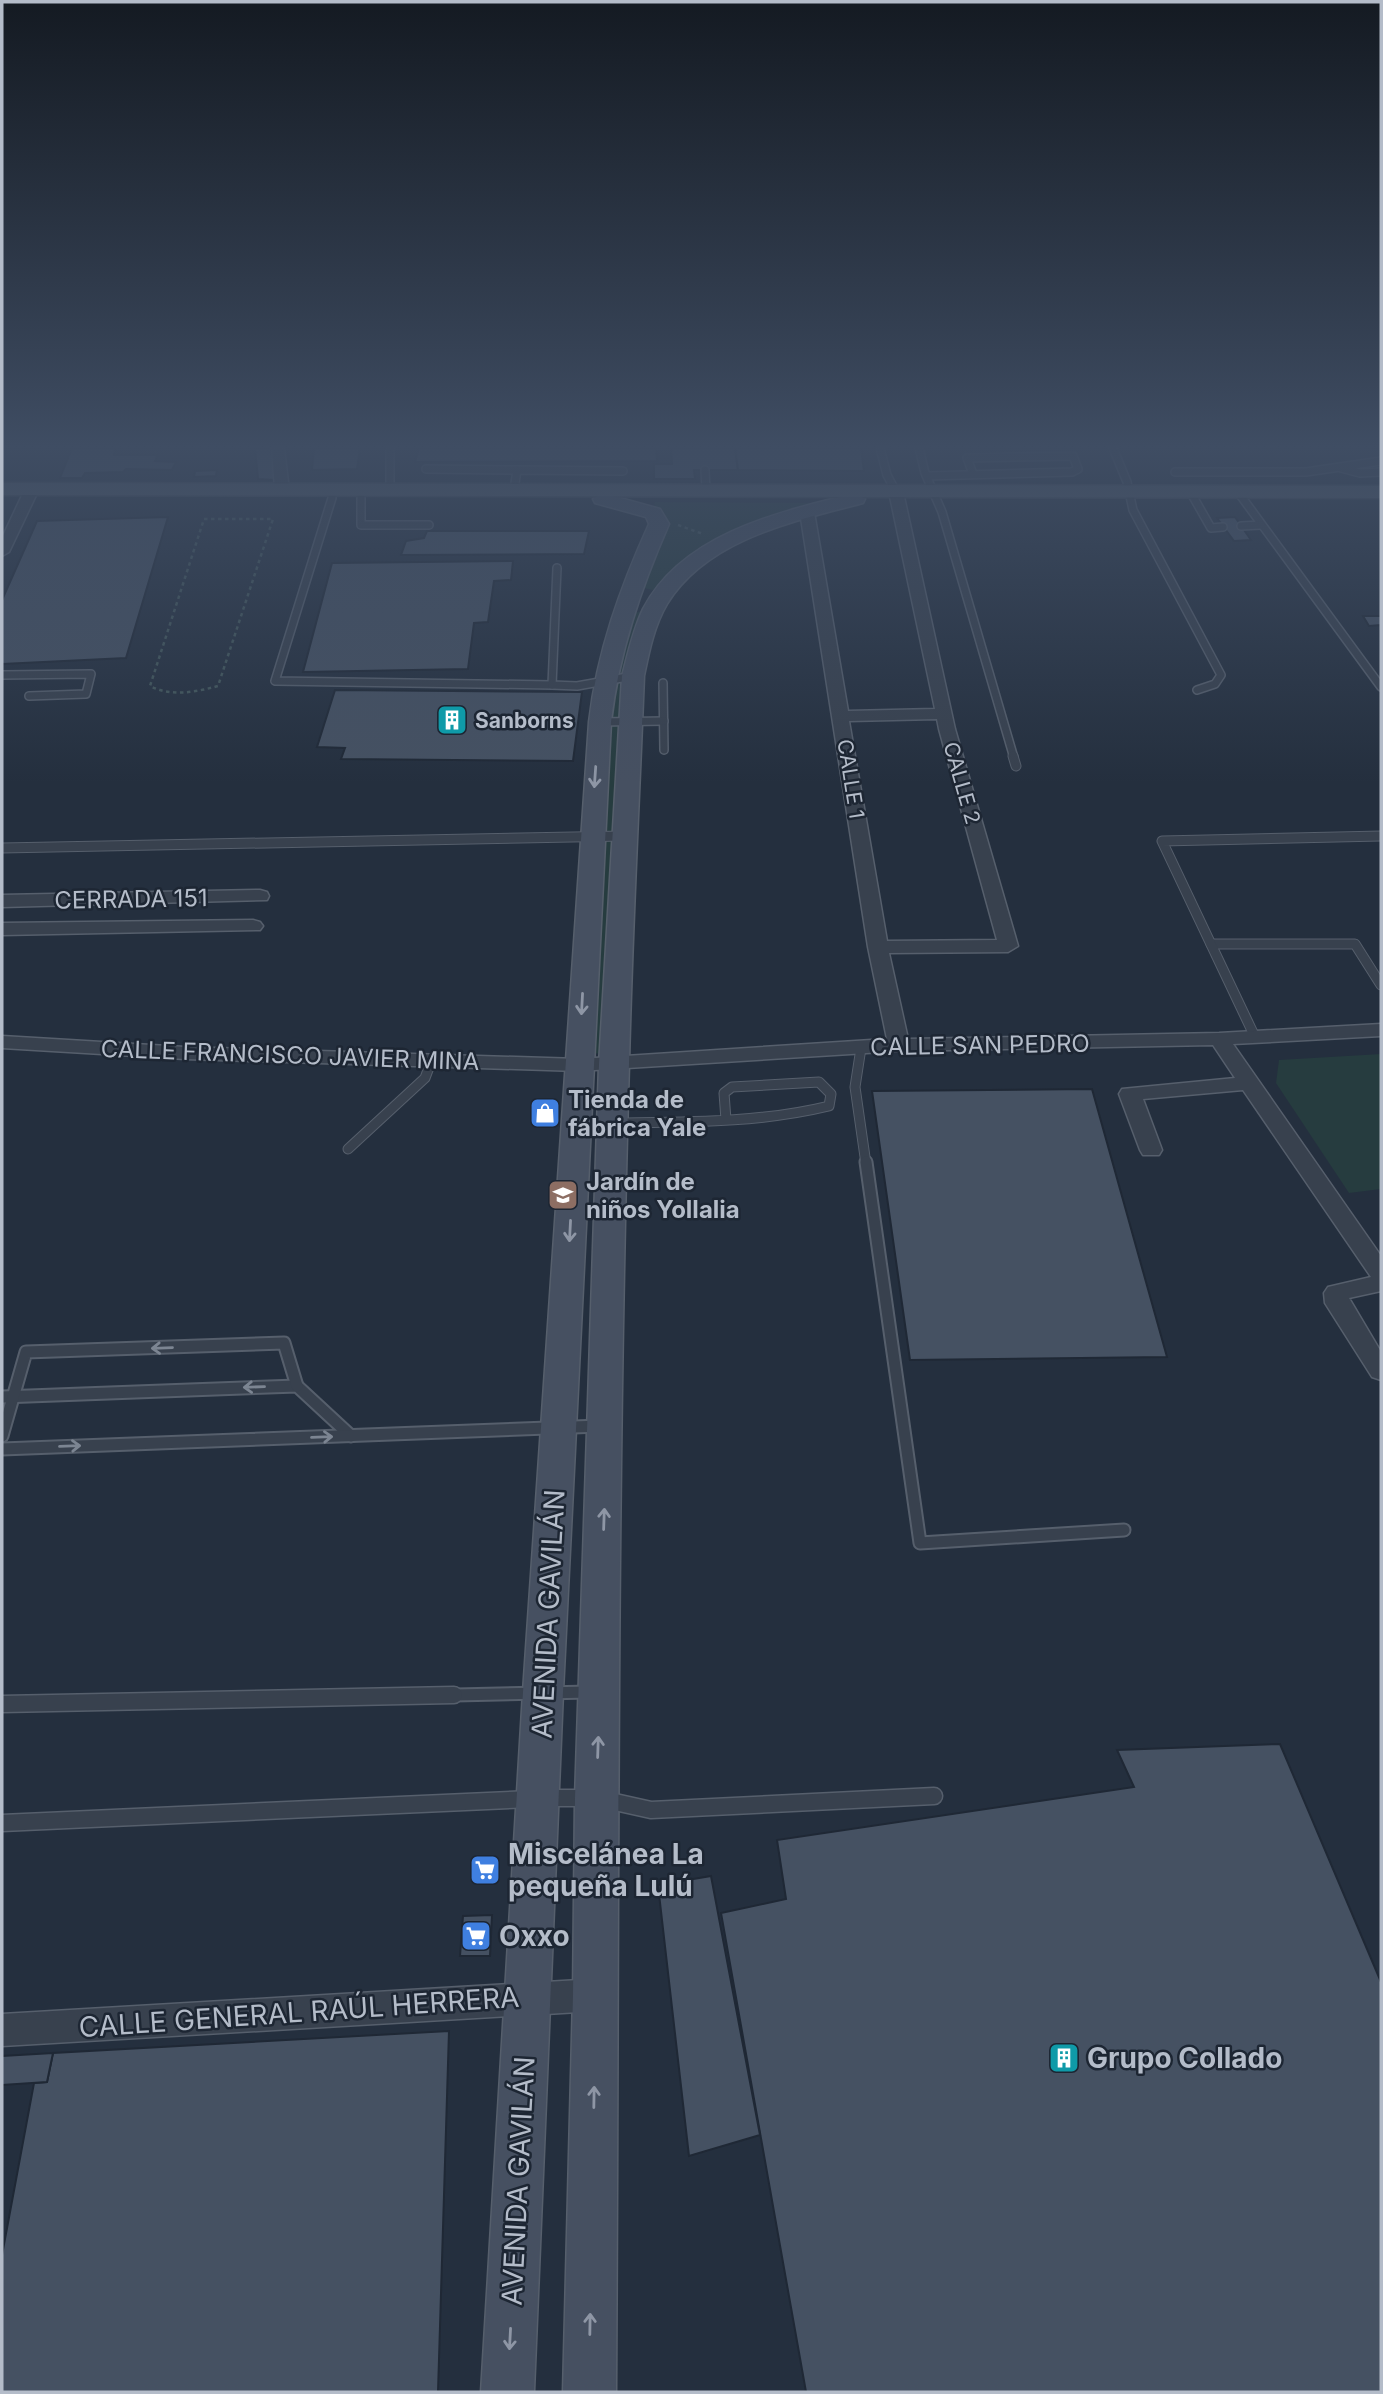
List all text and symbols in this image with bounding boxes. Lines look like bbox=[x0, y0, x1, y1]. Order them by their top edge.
building icon: Sanborns bbox=[435, 703, 469, 737]
place label: Sanborns bbox=[475, 708, 574, 733]
street label: CALLE 1 bbox=[832, 737, 870, 821]
street label: CALLE 2 bbox=[938, 739, 986, 827]
one-way arrow bbox=[588, 765, 601, 788]
street label: CERRADA 151 bbox=[54, 883, 208, 915]
one-way arrow bbox=[575, 992, 588, 1015]
street label: CALLE SAN PEDRO bbox=[870, 1029, 1090, 1061]
street label: CALLE FRANCISCO JAVIER MINA bbox=[100, 1034, 480, 1076]
place label: Tienda de fábrica Yale bbox=[568, 1085, 706, 1142]
shop icon: Tienda de fábrica Yale bbox=[528, 1096, 562, 1130]
place label: Jardín de niños Yollalia bbox=[586, 1167, 740, 1224]
school or university icon: Jardín de niños Yollalia bbox=[546, 1178, 580, 1212]
one-way arrow bbox=[563, 1219, 576, 1242]
one-way arrow bbox=[151, 1341, 174, 1354]
one-way arrow bbox=[242, 1381, 265, 1394]
one-way arrow bbox=[310, 1430, 333, 1443]
one-way arrow bbox=[58, 1440, 81, 1453]
street label: AVENIDA GAVILÁN bbox=[523, 1489, 572, 1739]
one-way arrow bbox=[598, 1508, 611, 1531]
one-way arrow bbox=[591, 1735, 605, 1758]
place label: Miscelánea La pequeña Lulú bbox=[508, 1837, 704, 1903]
supermarket icon: Miscelánea La pequeña Lulú bbox=[468, 1853, 502, 1887]
supermarket icon: Oxxo bbox=[459, 1919, 493, 1953]
place label: Oxxo bbox=[499, 1919, 570, 1953]
street label: CALLE GENERAL RAÚL HERRERA bbox=[78, 1979, 520, 2044]
building icon: Grupo Collado bbox=[1047, 2041, 1081, 2075]
place label: Grupo Collado bbox=[1087, 2041, 1282, 2075]
street label: AVENIDA GAVILÁN bbox=[493, 2056, 542, 2306]
one-way arrow bbox=[587, 2085, 601, 2108]
one-way arrow bbox=[583, 2313, 597, 2336]
one-way arrow bbox=[503, 2327, 516, 2350]

